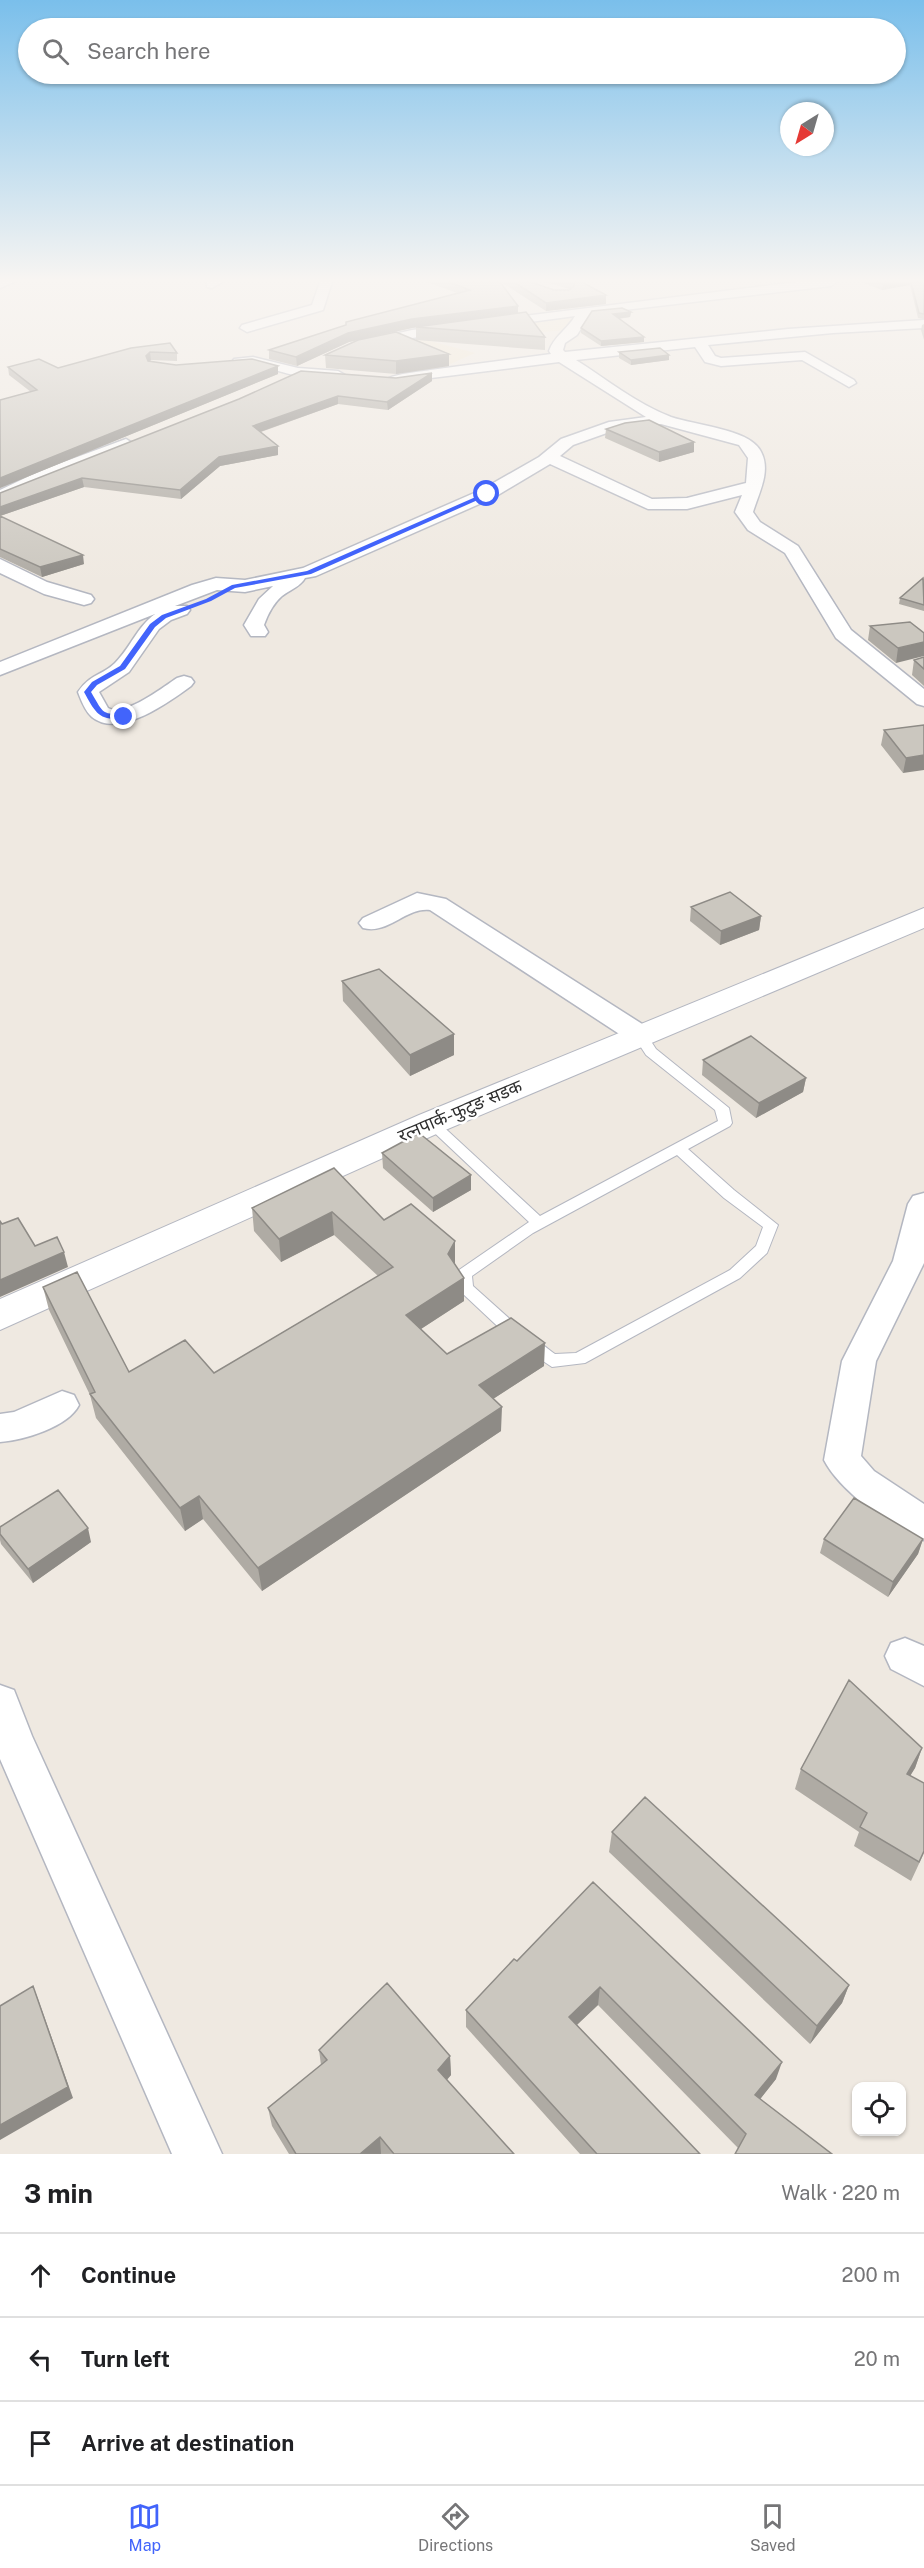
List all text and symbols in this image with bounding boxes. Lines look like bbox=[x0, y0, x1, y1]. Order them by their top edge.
search box bbox=[18, 18, 906, 84]
icon: search bbox=[39, 35, 72, 68]
text: Search here bbox=[87, 38, 211, 64]
north arrow bbox=[780, 102, 834, 156]
route start bbox=[473, 480, 499, 506]
route end bbox=[110, 703, 136, 729]
street label: रत्नपार्क-फुटुङ सडक bbox=[395, 1074, 527, 1148]
map controls bbox=[852, 2082, 906, 2136]
button: locate bbox=[852, 2082, 906, 2136]
text: 3 min bbox=[24, 2178, 93, 2209]
text: Walk · 220 m bbox=[781, 2181, 900, 2205]
icon: ahead bbox=[24, 2259, 57, 2292]
text: Continue bbox=[81, 2262, 176, 2288]
text: 200 m bbox=[842, 2263, 900, 2287]
icon: left bbox=[24, 2343, 57, 2376]
text: Turn left bbox=[81, 2346, 170, 2372]
text: 20 m bbox=[854, 2347, 900, 2371]
icon: arrive bbox=[24, 2427, 57, 2460]
text: Arrive at destination bbox=[81, 2430, 294, 2456]
tab: Map bbox=[128, 2500, 161, 2555]
tab: Directions bbox=[418, 2500, 493, 2555]
tab: Saved bbox=[750, 2500, 796, 2555]

